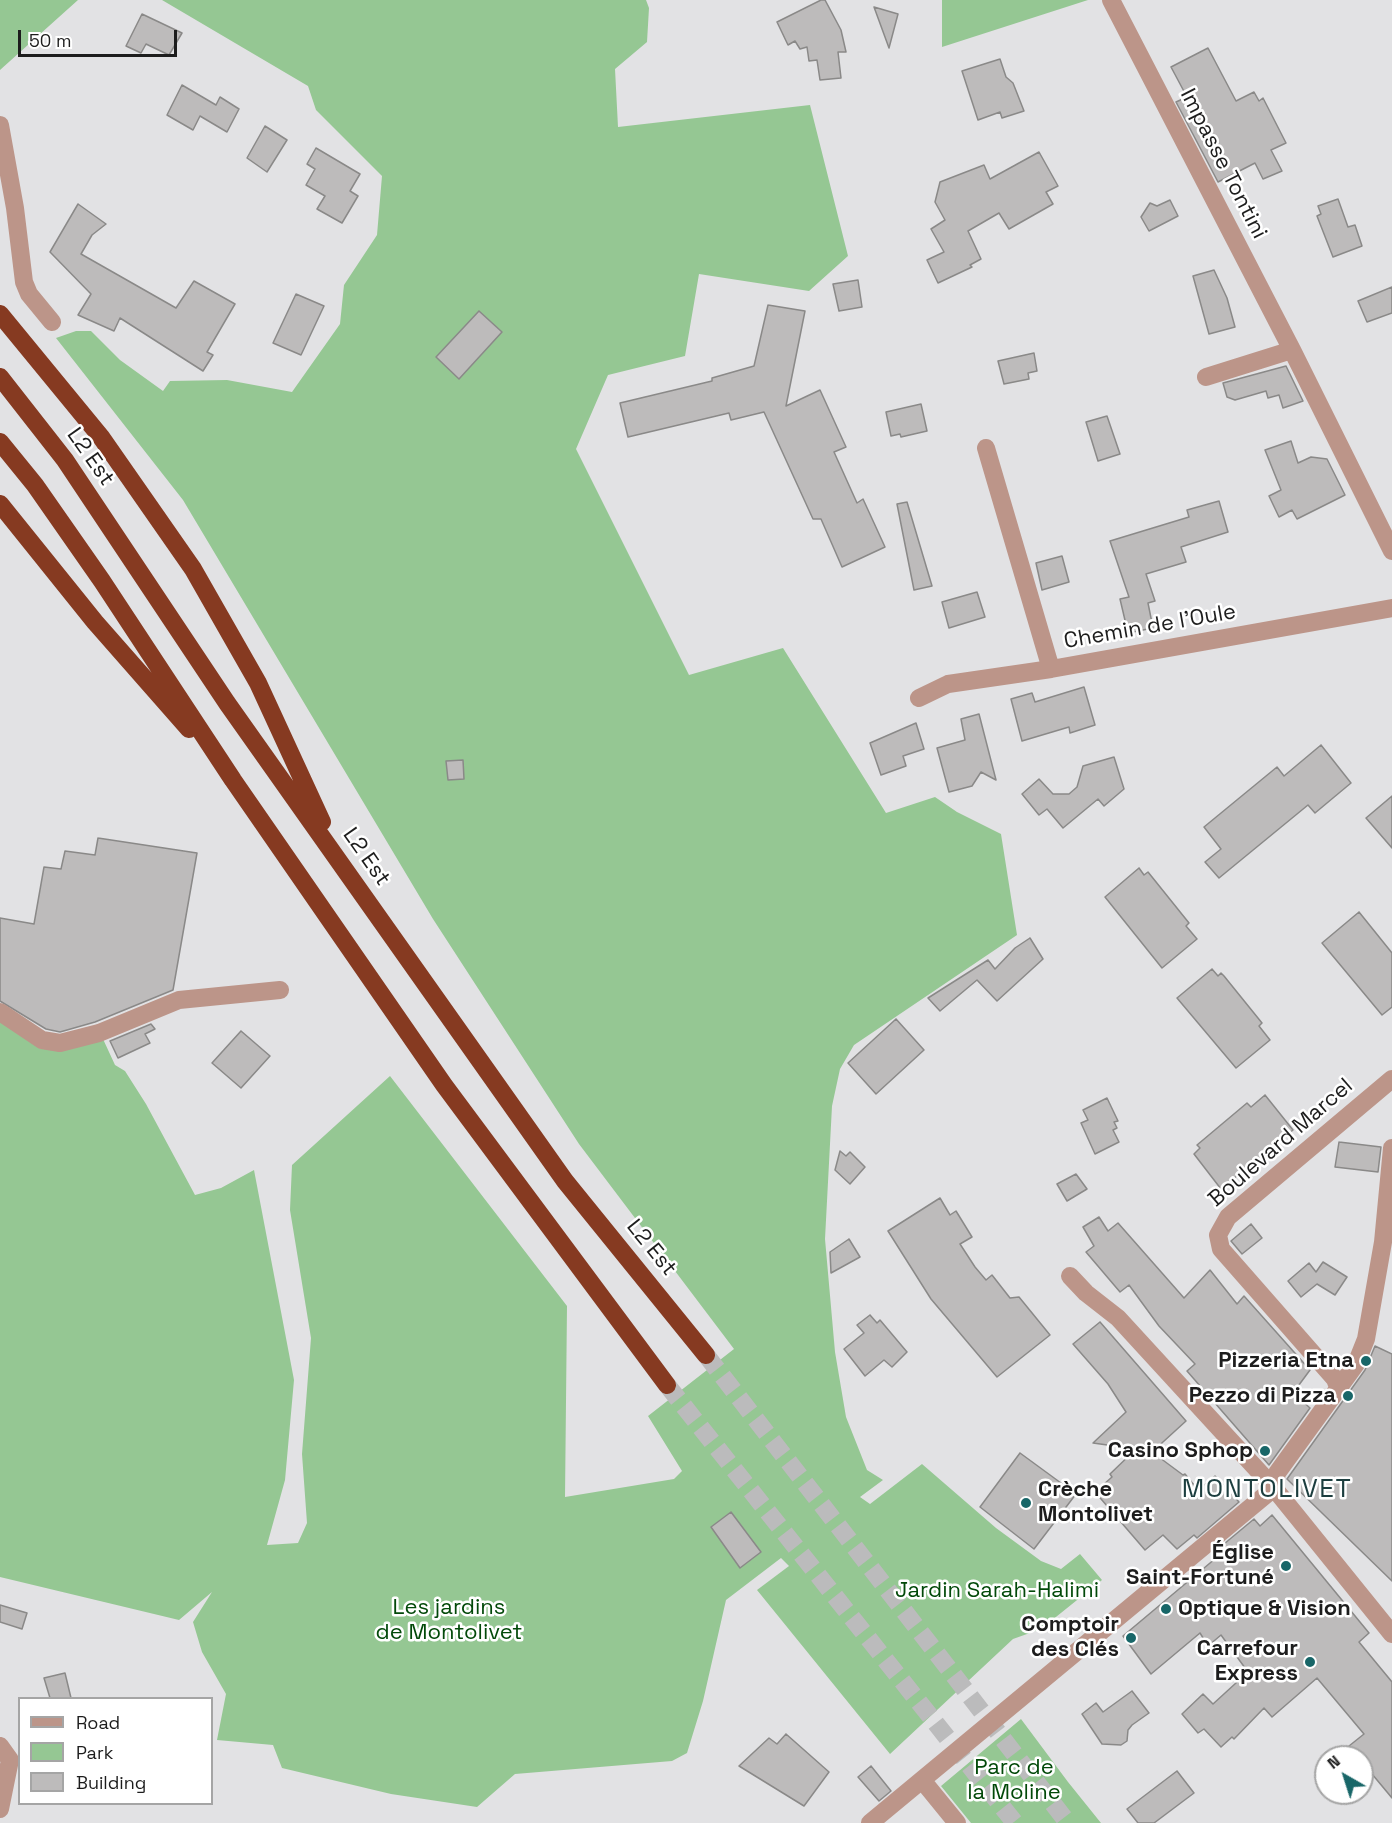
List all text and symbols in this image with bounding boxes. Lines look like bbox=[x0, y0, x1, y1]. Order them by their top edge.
scale bar bbox=[21, 18, 180, 56]
text: 50 m bbox=[29, 29, 71, 52]
street label: Impasse Tontini bbox=[1174, 85, 1272, 243]
street label: L2 Est bbox=[61, 423, 119, 491]
street label: Chemin de l'Oule bbox=[1062, 599, 1238, 655]
street label: L2 Est bbox=[337, 823, 395, 891]
street label: Boulevard Marcel bbox=[1203, 1073, 1359, 1213]
street label: L2 Est bbox=[620, 1215, 682, 1281]
place label: Pizzeria Etna bbox=[1218, 1348, 1354, 1374]
marker: Pizzeria Etna bbox=[1359, 1354, 1373, 1368]
place label: Pezzo di Pizza bbox=[1189, 1383, 1336, 1409]
marker: Pezzo di Pizza bbox=[1341, 1389, 1355, 1403]
place label: Casino Sphop bbox=[1108, 1438, 1253, 1464]
marker: Casino Sphop bbox=[1258, 1444, 1272, 1458]
district label: MONTOLIVET bbox=[1182, 1474, 1352, 1506]
place label: Crèche Montolivet bbox=[1038, 1477, 1153, 1528]
marker: Crèche Montolivet bbox=[1019, 1496, 1033, 1510]
place label: Église Saint-Fortuné bbox=[1126, 1540, 1274, 1592]
marker: Église Saint-Fortuné bbox=[1279, 1559, 1293, 1573]
park label: Jardin Sarah-Halimi bbox=[895, 1578, 1099, 1604]
park label: Les jardins de Montolivet bbox=[376, 1595, 522, 1646]
place label: Optique & Vision bbox=[1178, 1596, 1351, 1622]
marker: Optique & Vision bbox=[1159, 1602, 1173, 1616]
place label: Comptoir des Clés bbox=[1021, 1612, 1119, 1664]
marker: Comptoir des Clés bbox=[1124, 1631, 1138, 1645]
place label: Carrefour Express bbox=[1197, 1636, 1298, 1688]
marker: Carrefour Express bbox=[1303, 1655, 1317, 1669]
legend bbox=[18, 1697, 213, 1805]
text: Road bbox=[76, 1711, 120, 1734]
text: Park bbox=[76, 1741, 113, 1764]
north arrow bbox=[1314, 1745, 1374, 1805]
text: N bbox=[1323, 1751, 1344, 1774]
park label: Parc de la Moline bbox=[967, 1755, 1061, 1807]
text: Building bbox=[76, 1771, 146, 1794]

